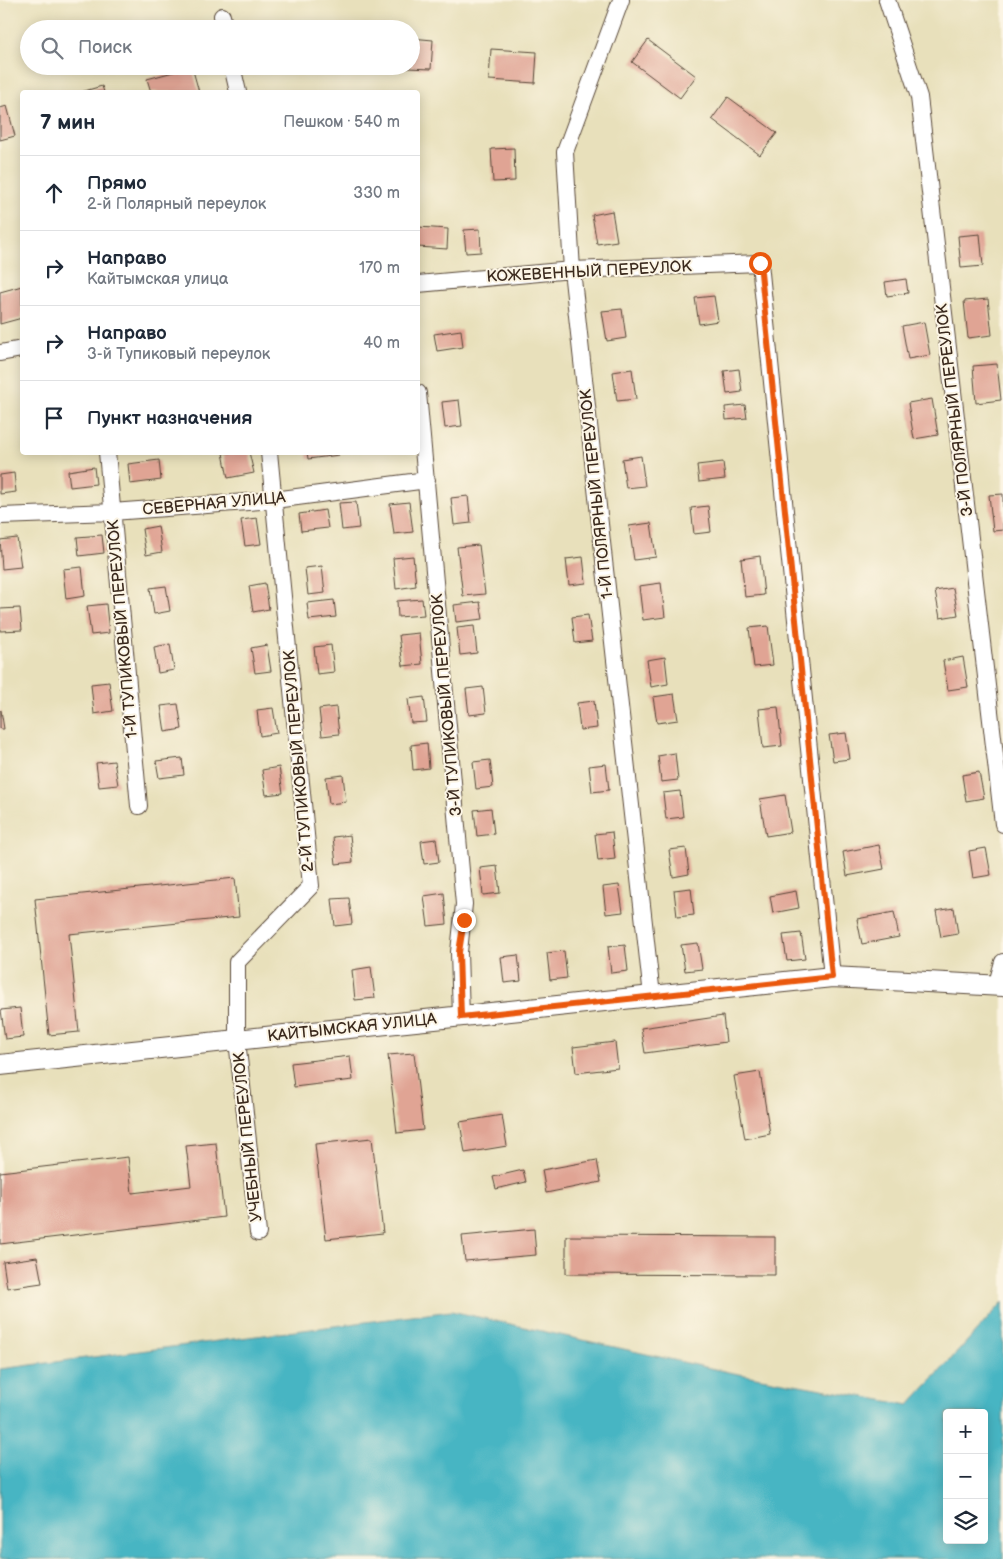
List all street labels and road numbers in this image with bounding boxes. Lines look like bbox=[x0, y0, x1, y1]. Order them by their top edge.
street label: КОЖЕВЕННЫЙ ПЕРЕУЛОК bbox=[486, 257, 693, 287]
street label: 3-Й ПОЛЯРНЫЙ ПЕРЕУЛОК bbox=[932, 302, 977, 517]
street label: 1-Й ПОЛЯРНЫЙ ПЕРЕУЛОК bbox=[576, 388, 617, 600]
street label: СЕВЕРНАЯ УЛИЦА bbox=[142, 488, 287, 520]
street label: 1-Й ТУПИКОВЫЙ ПЕРЕУЛОК bbox=[104, 518, 142, 739]
street label: 3-Й ТУПИКОВЫЙ ПЕРЕУЛОК bbox=[428, 592, 466, 817]
street label: 2-Й ТУПИКОВЫЙ ПЕРЕУЛОК bbox=[280, 649, 318, 873]
street label: КАЙТЫМСКАЯ УЛИЦА bbox=[267, 1010, 438, 1046]
street label: УЧЕБНЫЙ ПЕРЕУЛОК bbox=[230, 1051, 266, 1223]

